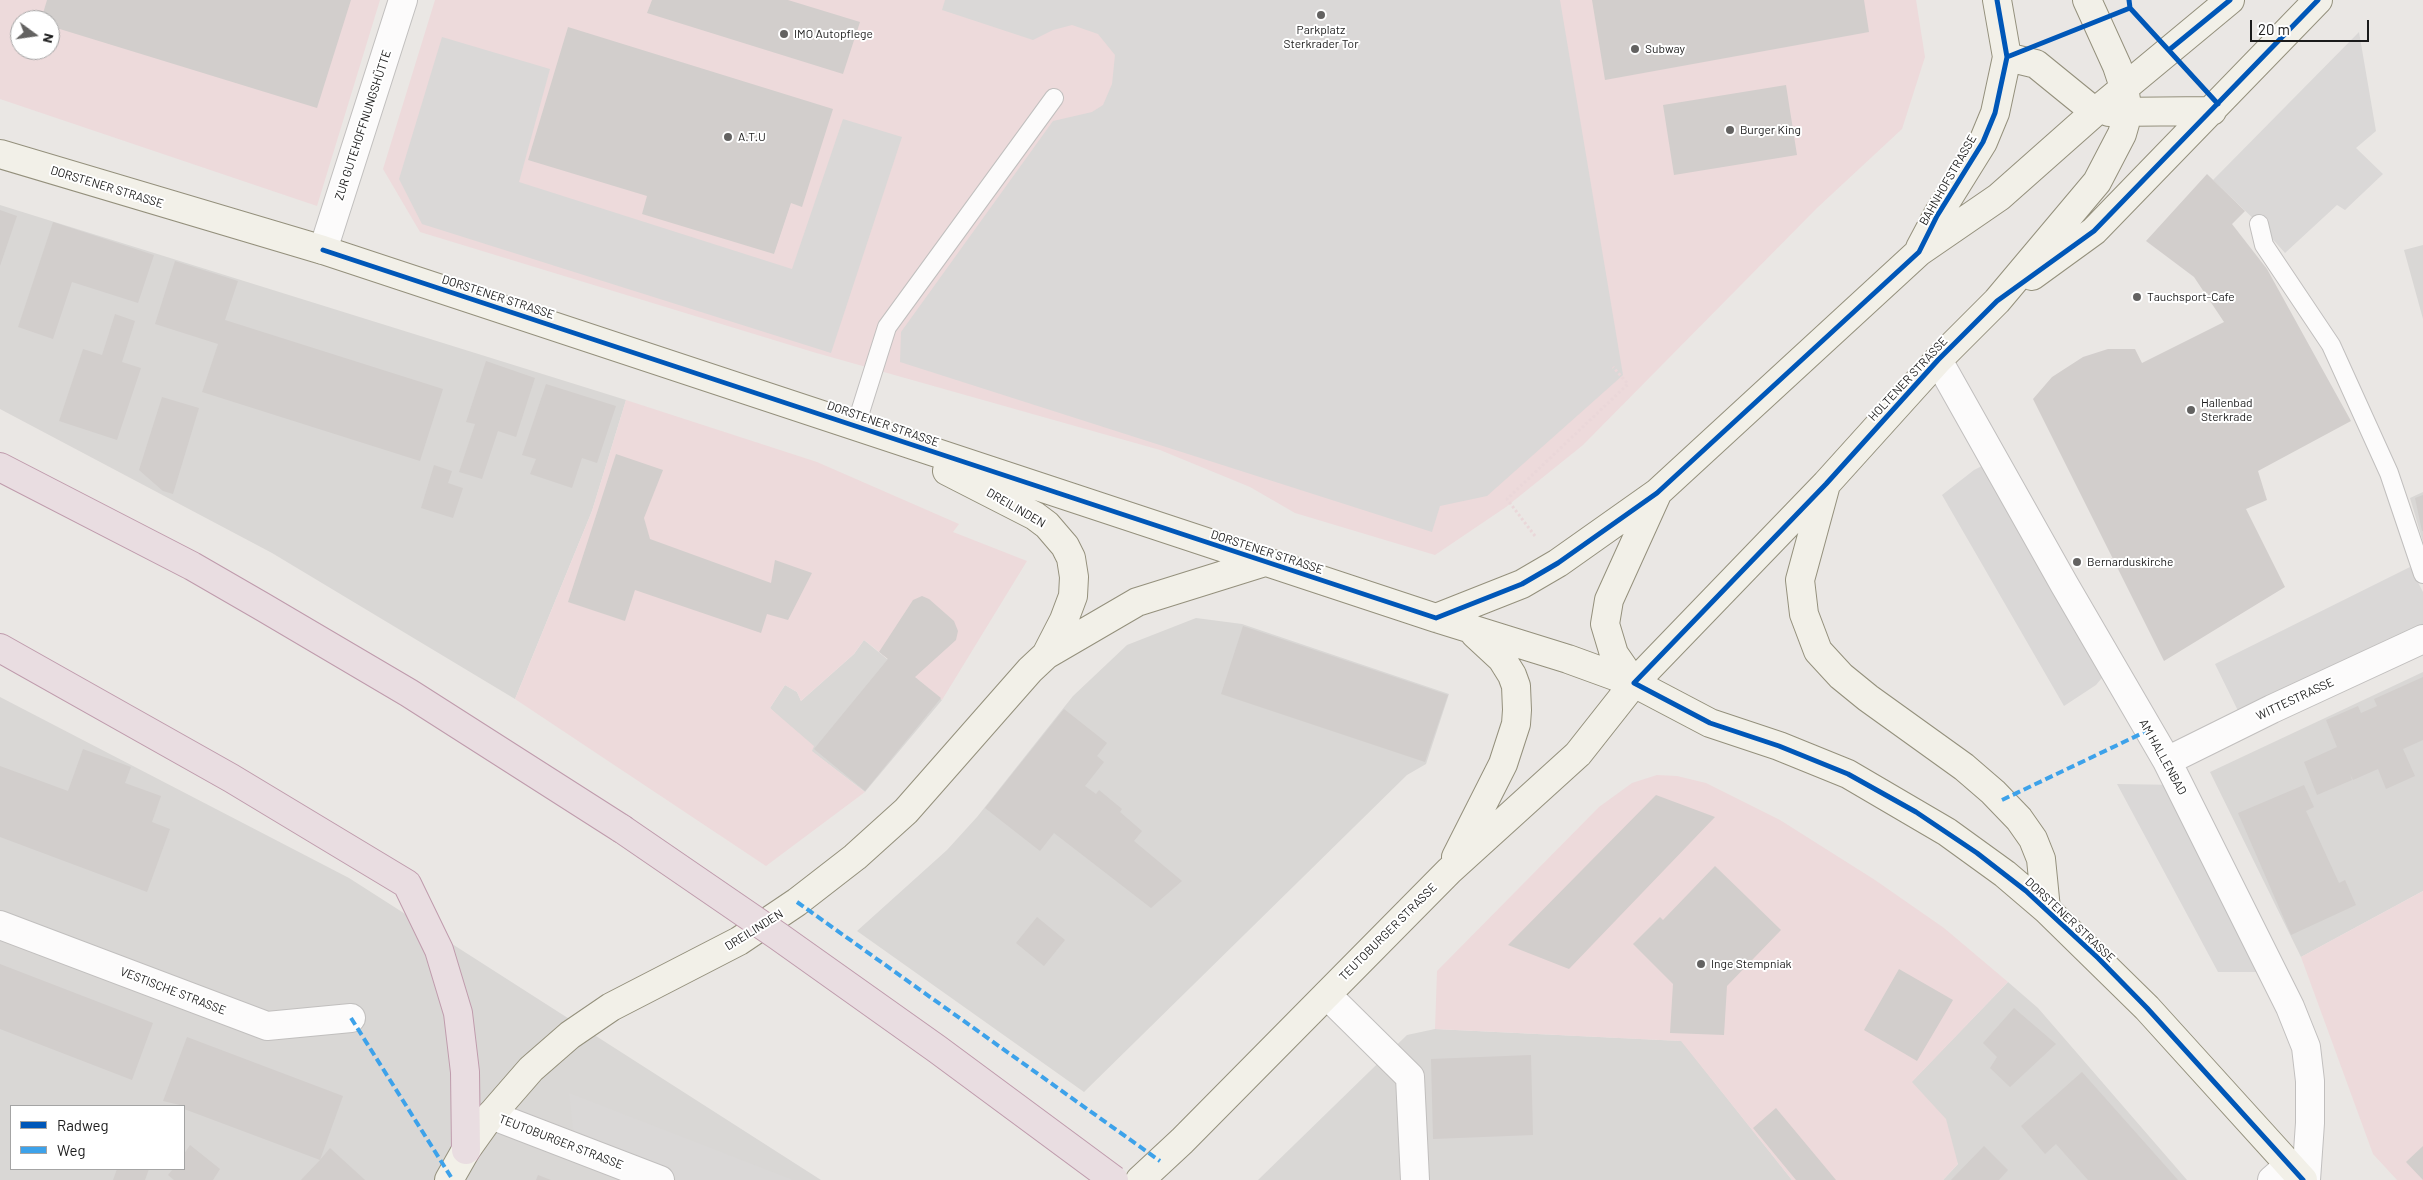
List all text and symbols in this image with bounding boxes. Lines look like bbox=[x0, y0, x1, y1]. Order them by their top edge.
marker: Parkplatz Sterkrader Tor bbox=[1315, 9, 1327, 21]
north arrow bbox=[10, 10, 60, 60]
scale bar bbox=[2253, 10, 2372, 42]
text: 20 m bbox=[2258, 20, 2290, 38]
place label: Parkplatz Sterkrader Tor bbox=[1283, 23, 1359, 51]
place label: IMO Autopflege bbox=[794, 27, 873, 41]
marker: IMO Autopflege bbox=[778, 28, 790, 40]
text: N bbox=[40, 32, 58, 45]
place label: Subway bbox=[1645, 42, 1685, 56]
marker: Subway bbox=[1629, 43, 1641, 55]
street label: ZUR GUTEHOFFNUNGSHÜTTE bbox=[332, 48, 394, 202]
place label: Burger King bbox=[1740, 123, 1801, 137]
marker: Burger King bbox=[1724, 124, 1736, 136]
place label: A.T.U bbox=[738, 130, 766, 144]
marker: A.T.U bbox=[722, 131, 734, 143]
street label: BAHNHOFSTRASSE bbox=[1916, 132, 1980, 228]
street label: DORSTENER STRASSE bbox=[49, 163, 165, 211]
street label: DORSTENER STRASSE bbox=[440, 272, 556, 322]
place label: Tauchsport-Cafe bbox=[2147, 290, 2235, 304]
marker: Tauchsport-Cafe bbox=[2131, 291, 2143, 303]
street label: HOLTENER STRASSE bbox=[1865, 334, 1951, 424]
place label: Hallenbad Sterkrade bbox=[2201, 396, 2253, 424]
street label: DORSTENER STRASSE bbox=[825, 398, 941, 450]
marker: Hallenbad Sterkrade bbox=[2185, 404, 2197, 416]
street label: DREILINDEN bbox=[984, 485, 1048, 531]
street label: DORSTENER STRASSE bbox=[1209, 527, 1325, 577]
place label: Bernarduskirche bbox=[2087, 555, 2173, 569]
marker: Bernarduskirche bbox=[2071, 556, 2083, 568]
street label: WITTESTRASSE bbox=[2254, 675, 2336, 723]
street label: AM HALLENBAD bbox=[2136, 717, 2190, 797]
street label: DORSTENER STRASSE bbox=[2022, 875, 2118, 965]
street label: TEUTOBURGER STRASSE bbox=[1336, 880, 1440, 984]
street label: DREILINDEN bbox=[722, 906, 786, 954]
place label: Inge Stempniak bbox=[1711, 957, 1792, 971]
marker: Inge Stempniak bbox=[1695, 958, 1707, 970]
street label: VESTISCHE STRASSE bbox=[118, 964, 228, 1018]
legend bbox=[10, 1105, 185, 1170]
street label: TEUTOBURGER STRASSE bbox=[497, 1112, 625, 1172]
text: Radweg bbox=[57, 1116, 109, 1134]
text: Weg bbox=[57, 1141, 85, 1159]

